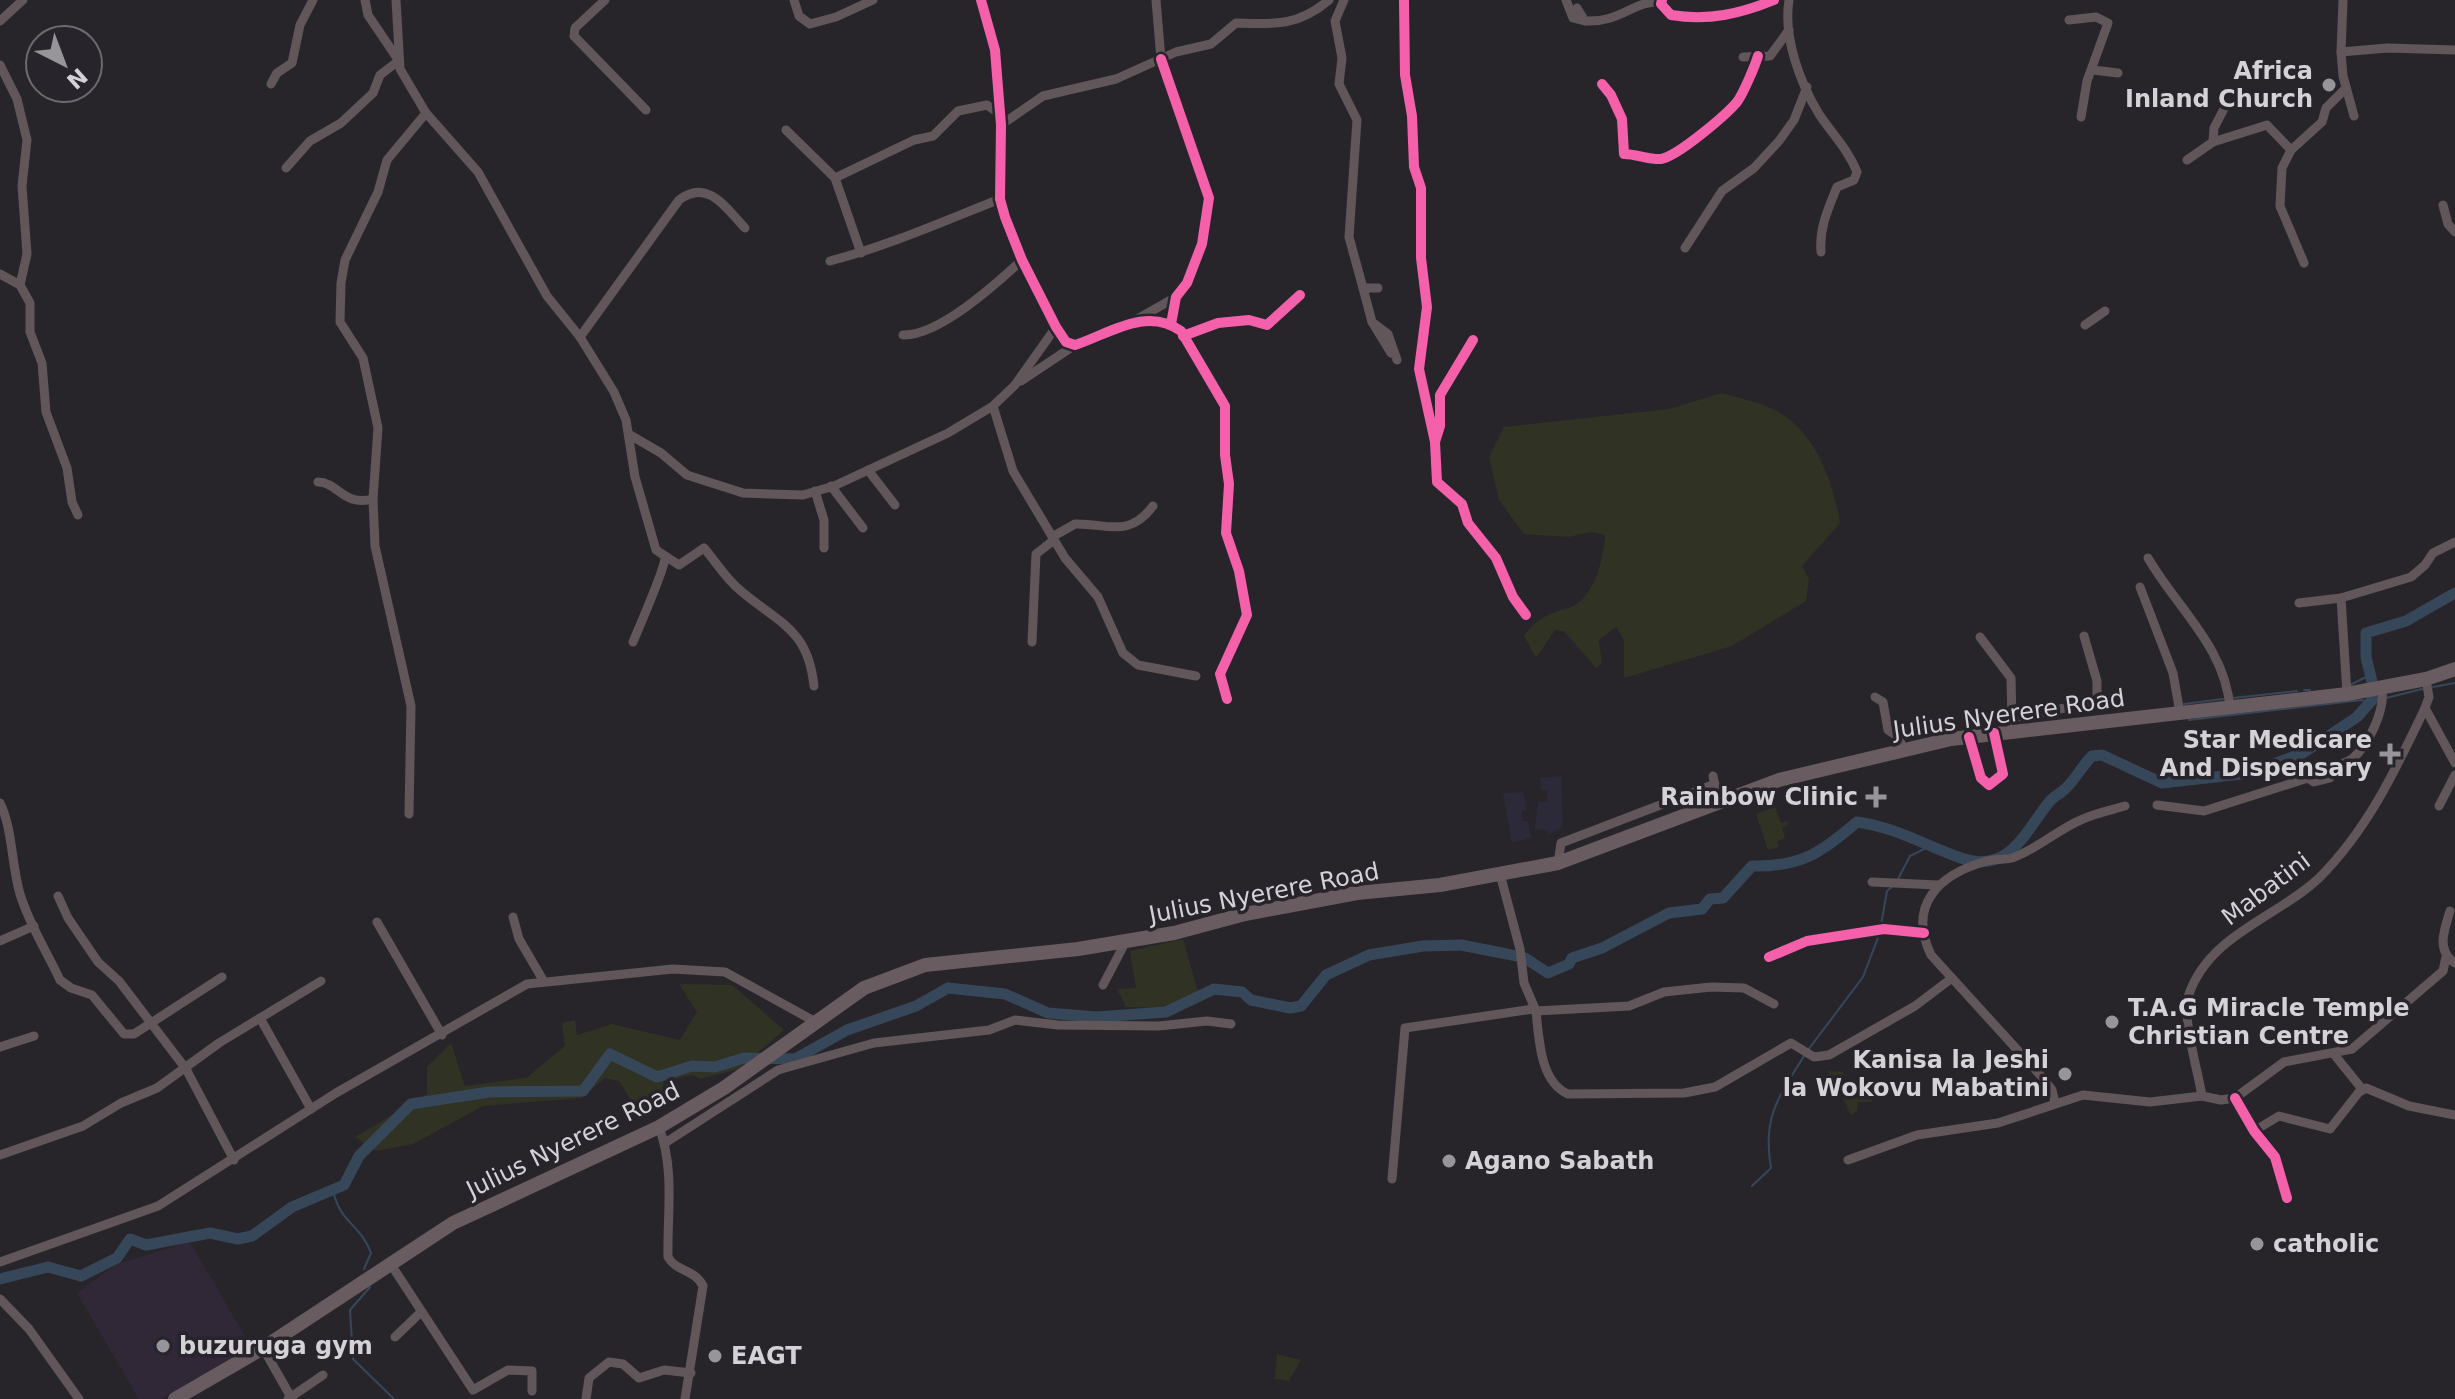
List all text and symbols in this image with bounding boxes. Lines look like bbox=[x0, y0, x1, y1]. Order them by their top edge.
north arrow bbox=[24, 24, 104, 104]
place label: Africa Inland Church bbox=[2125, 57, 2313, 113]
text: N bbox=[62, 63, 92, 94]
marker: Africa Inland Church bbox=[2320, 76, 2338, 94]
street label: Julius Nyerere Road bbox=[1889, 684, 2127, 744]
place label: Star Medicare And Dispensary bbox=[2160, 726, 2372, 782]
marker: Star Medicare And Dispensary bbox=[2379, 743, 2401, 765]
place label: Rainbow Clinic bbox=[1660, 783, 1858, 811]
marker: Rainbow Clinic bbox=[1865, 786, 1887, 808]
street label: Mabatini bbox=[2216, 847, 2316, 931]
street label: Julius Nyerere Road bbox=[1145, 857, 1381, 929]
place label: T.A.G Miracle Temple Christian Centre bbox=[2128, 994, 2409, 1050]
marker: T.A.G Miracle Temple Christian Centre bbox=[2103, 1013, 2121, 1031]
place label: Kanisa la Jeshi la Wokovu Mabatini bbox=[1783, 1046, 2049, 1102]
marker: Kanisa la Jeshi la Wokovu Mabatini bbox=[2056, 1065, 2074, 1083]
street label: Julius Nyerere Road bbox=[460, 1076, 684, 1205]
place label: Agano Sabath bbox=[1465, 1147, 1654, 1175]
marker: Agano Sabath bbox=[1440, 1152, 1458, 1170]
place label: catholic bbox=[2273, 1230, 2379, 1258]
marker: catholic bbox=[2248, 1235, 2266, 1253]
place label: buzuruga gym bbox=[179, 1332, 373, 1360]
marker: buzuruga gym bbox=[154, 1337, 172, 1355]
place label: EAGT bbox=[731, 1342, 802, 1370]
marker: EAGT bbox=[706, 1347, 724, 1365]

